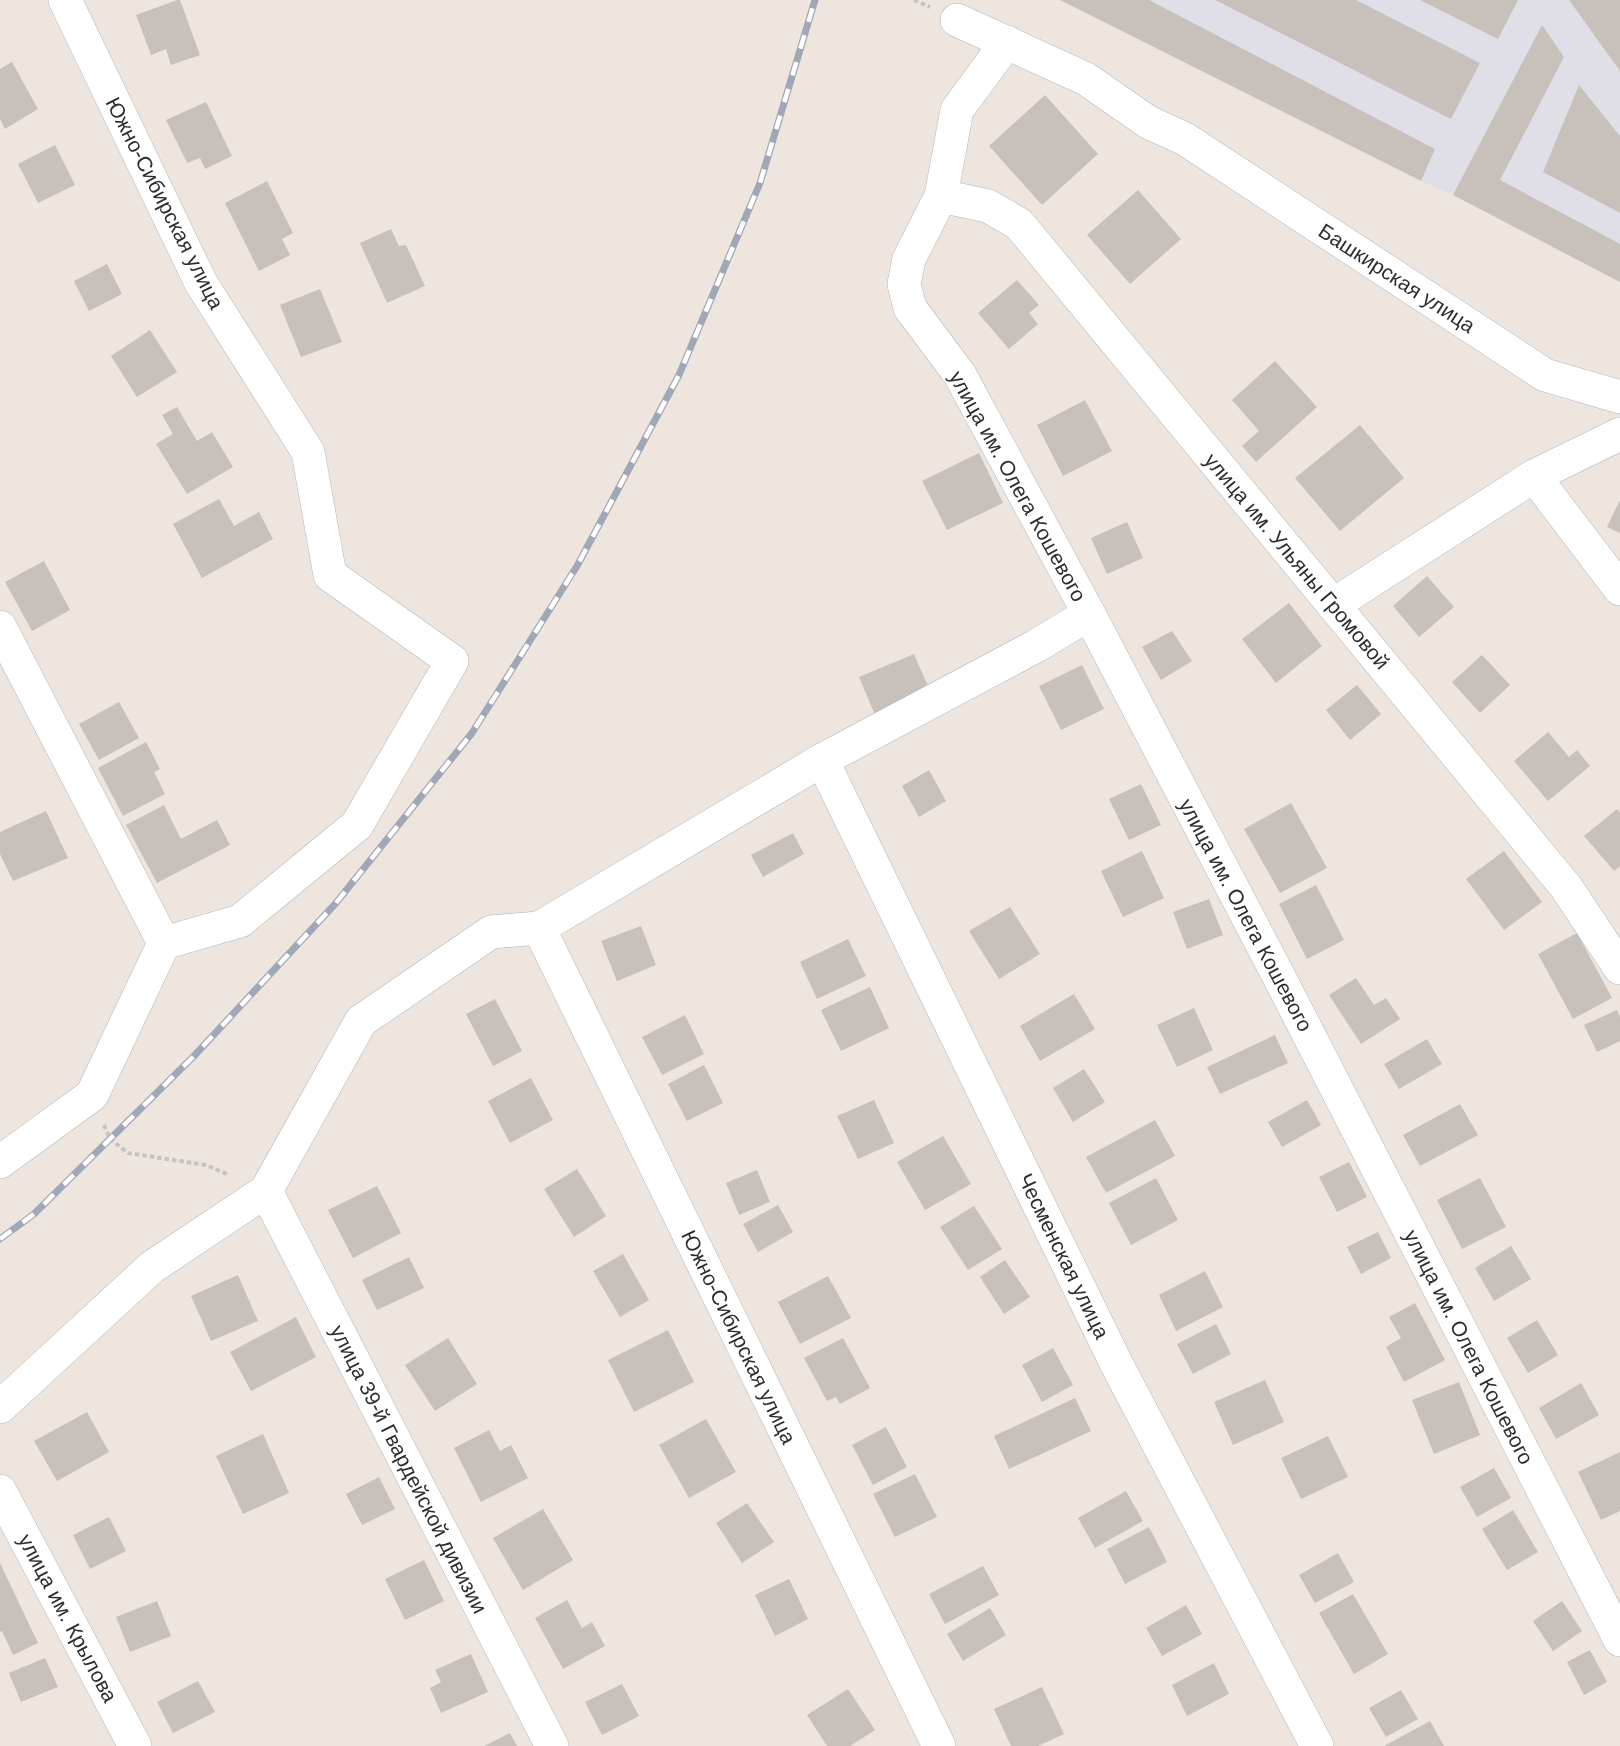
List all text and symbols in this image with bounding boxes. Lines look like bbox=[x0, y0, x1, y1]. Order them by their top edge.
street label: Южно-Сибирская улица bbox=[101, 93, 229, 313]
street label: Башкирская улица bbox=[1315, 219, 1480, 337]
street label: улица им. Олега Кошевого bbox=[945, 367, 1091, 605]
street label: улица им. Ульяны Громовой bbox=[1200, 448, 1394, 674]
street label: улица им. Олега Кошевого bbox=[1175, 795, 1317, 1035]
street label: Чесменская улица bbox=[1014, 1170, 1114, 1343]
street label: улица им. Олега Кошевого bbox=[1400, 1226, 1538, 1468]
street label: Южно-Сибирская улица bbox=[677, 1227, 801, 1448]
street label: улица 39-й Гвардейской дивизии bbox=[326, 1321, 492, 1617]
street label: улица им. Крылова bbox=[14, 1530, 122, 1706]

